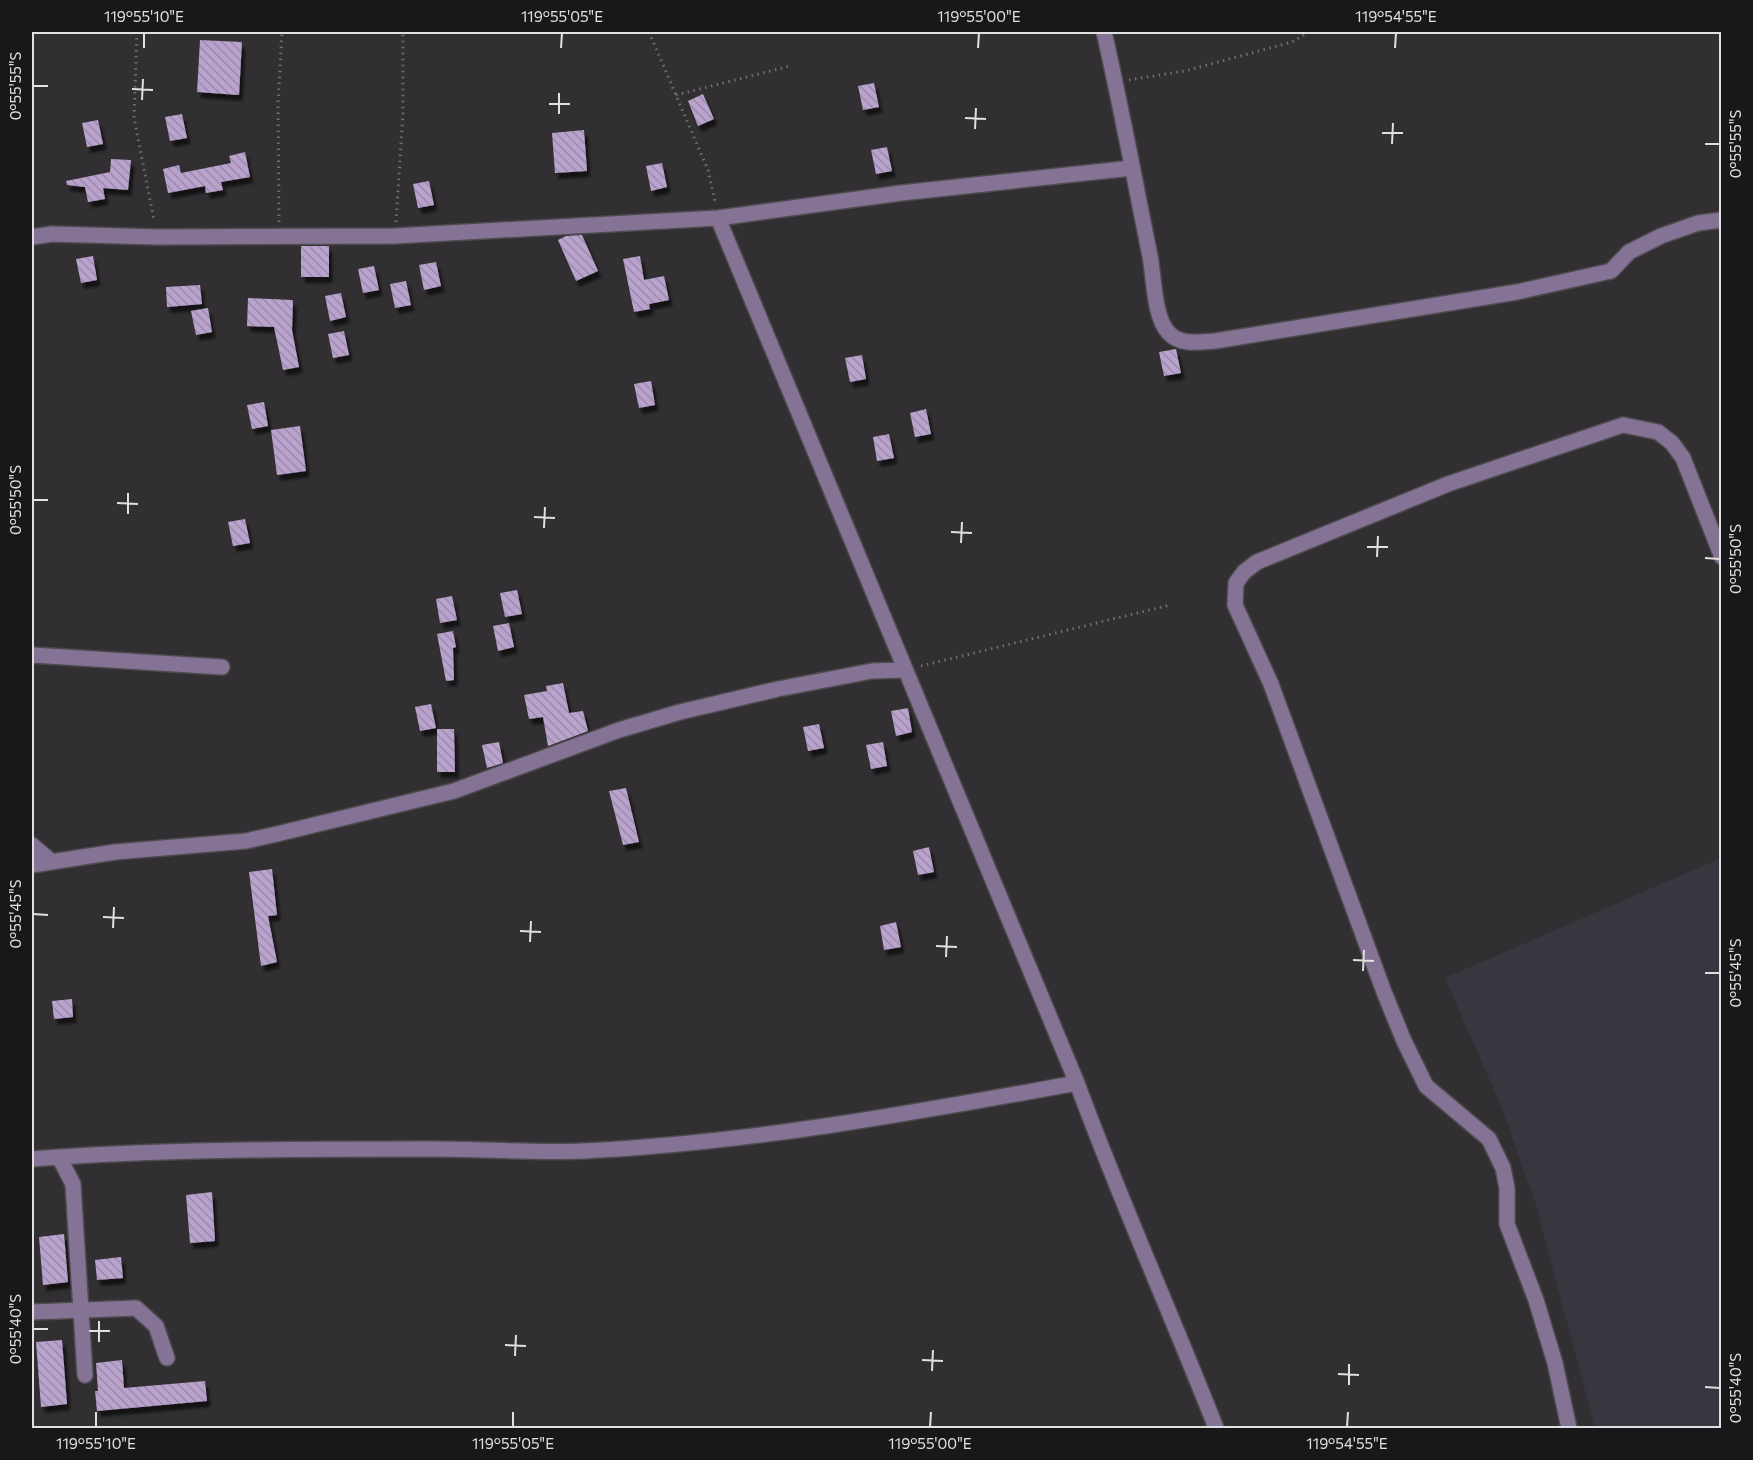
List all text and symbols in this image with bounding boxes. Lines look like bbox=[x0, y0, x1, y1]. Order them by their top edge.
text: 119°55'10"E bbox=[104, 7, 184, 25]
text: 119°55'05"E bbox=[521, 7, 603, 25]
text: 119°55'00"E bbox=[937, 7, 1021, 25]
text: 119°54'55"E bbox=[1355, 7, 1437, 25]
text: 0°55'55"S bbox=[6, 51, 24, 120]
text: 0°55'55"S bbox=[1726, 109, 1744, 178]
text: 0°55'50"S bbox=[6, 465, 24, 535]
text: 0°55'50"S bbox=[1726, 524, 1744, 594]
text: 0°55'45"S bbox=[6, 879, 24, 949]
text: 0°55'45"S bbox=[1726, 938, 1744, 1008]
text: 0°55'40"S bbox=[6, 1294, 24, 1364]
text: 0°55'40"S bbox=[1726, 1353, 1744, 1423]
text: 119°55'10"E bbox=[56, 1434, 136, 1452]
text: 119°55'05"E bbox=[472, 1434, 554, 1452]
text: 119°55'00"E bbox=[888, 1434, 972, 1452]
text: 119°54'55"E bbox=[1306, 1434, 1388, 1452]

